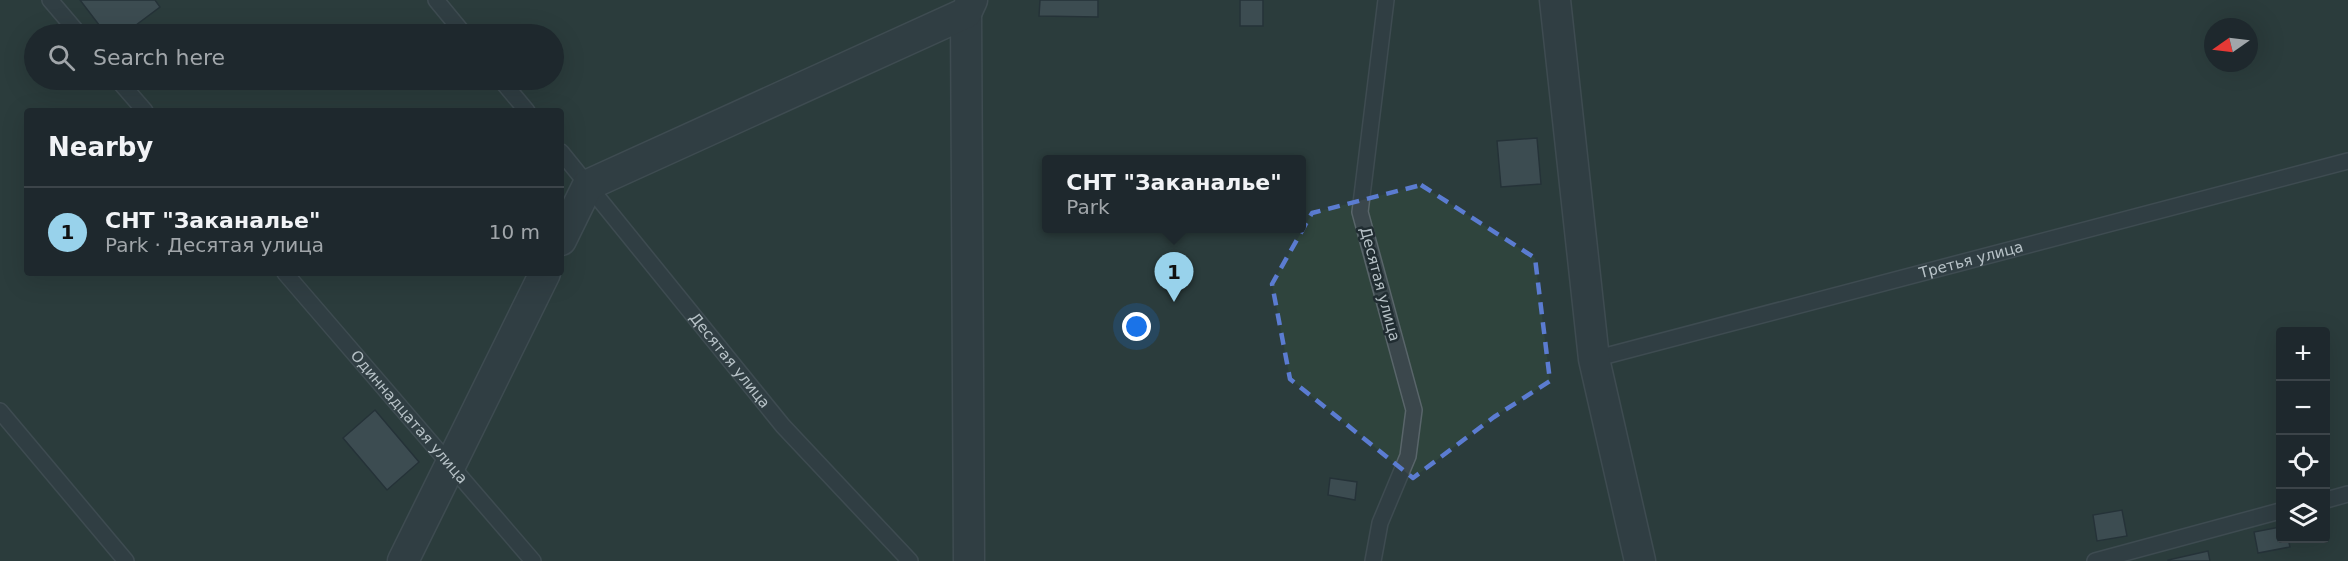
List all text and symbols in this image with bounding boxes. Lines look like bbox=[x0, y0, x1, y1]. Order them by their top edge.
north arrow bbox=[2204, 18, 2258, 72]
search box bbox=[24, 24, 564, 90]
icon: search bbox=[45, 41, 78, 74]
text: Search here bbox=[93, 45, 225, 70]
text: Nearby bbox=[48, 132, 153, 162]
popup bbox=[1042, 155, 1306, 233]
text: СНТ "Заканалье" bbox=[1066, 170, 1282, 195]
text: Park bbox=[1066, 195, 1110, 219]
text: СНТ "Заканалье" bbox=[105, 208, 320, 233]
text: 1 bbox=[61, 220, 74, 244]
text: 10 m bbox=[489, 220, 540, 244]
street label: Десятая улица bbox=[1356, 225, 1404, 343]
text: Park · Десятая улица bbox=[105, 233, 324, 257]
street label: Третья улица bbox=[1916, 238, 2025, 282]
pin: 1 bbox=[1154, 252, 1194, 302]
street label: Десятая улица bbox=[686, 309, 774, 412]
your location bbox=[1122, 312, 1151, 341]
map controls bbox=[2276, 327, 2330, 543]
button: + bbox=[2276, 327, 2330, 381]
street label: Одиннадцатая улица bbox=[347, 347, 471, 487]
button: − bbox=[2276, 381, 2330, 435]
button: locate bbox=[2276, 435, 2330, 489]
button: layers bbox=[2276, 489, 2330, 543]

